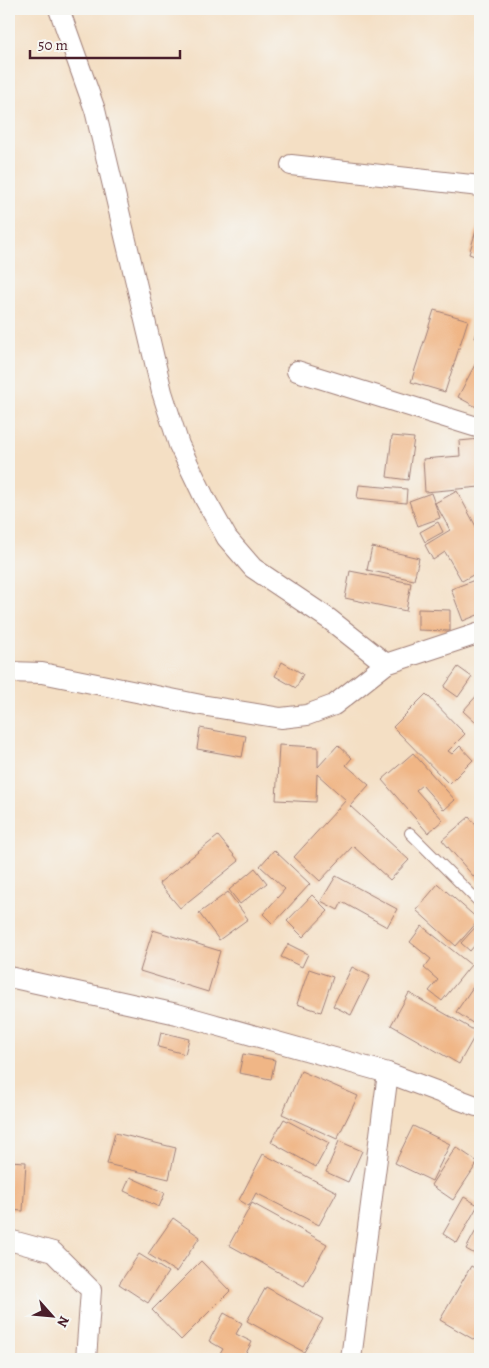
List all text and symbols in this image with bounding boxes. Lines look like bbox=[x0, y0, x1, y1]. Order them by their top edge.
scale bar bbox=[30, 28, 180, 60]
text: 50 m bbox=[38, 35, 68, 55]
north arrow bbox=[28, 1290, 78, 1340]
text: N bbox=[52, 1313, 74, 1331]

